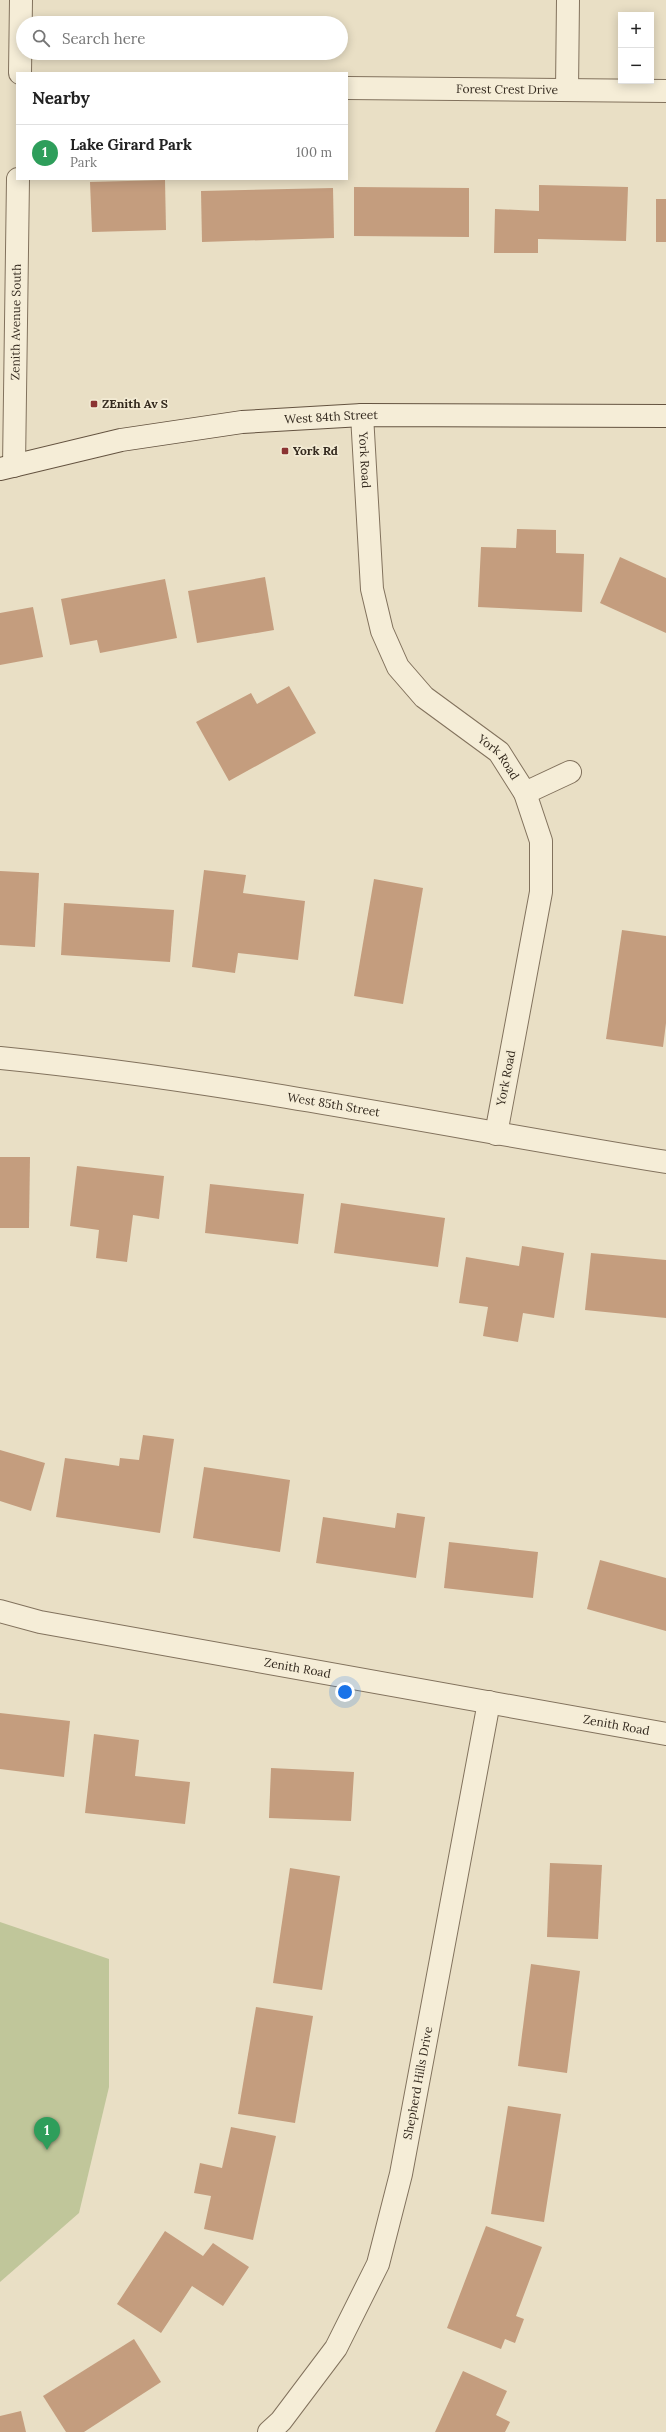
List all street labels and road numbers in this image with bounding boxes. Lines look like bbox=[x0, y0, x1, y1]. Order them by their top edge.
street label: Forest Crest Drive bbox=[456, 81, 559, 97]
street label: Zenith Avenue South bbox=[7, 264, 24, 380]
street label: West 84th Street bbox=[284, 407, 378, 427]
street label: York Road bbox=[356, 430, 374, 489]
street label: York Road bbox=[474, 730, 523, 782]
street label: York Road bbox=[493, 1049, 518, 1108]
street label: West 85th Street bbox=[286, 1089, 382, 1120]
street label: Zenith Road bbox=[263, 1654, 332, 1681]
street label: Zenith Road bbox=[582, 1711, 651, 1738]
street label: Shepherd Hills Drive bbox=[400, 2025, 435, 2141]

